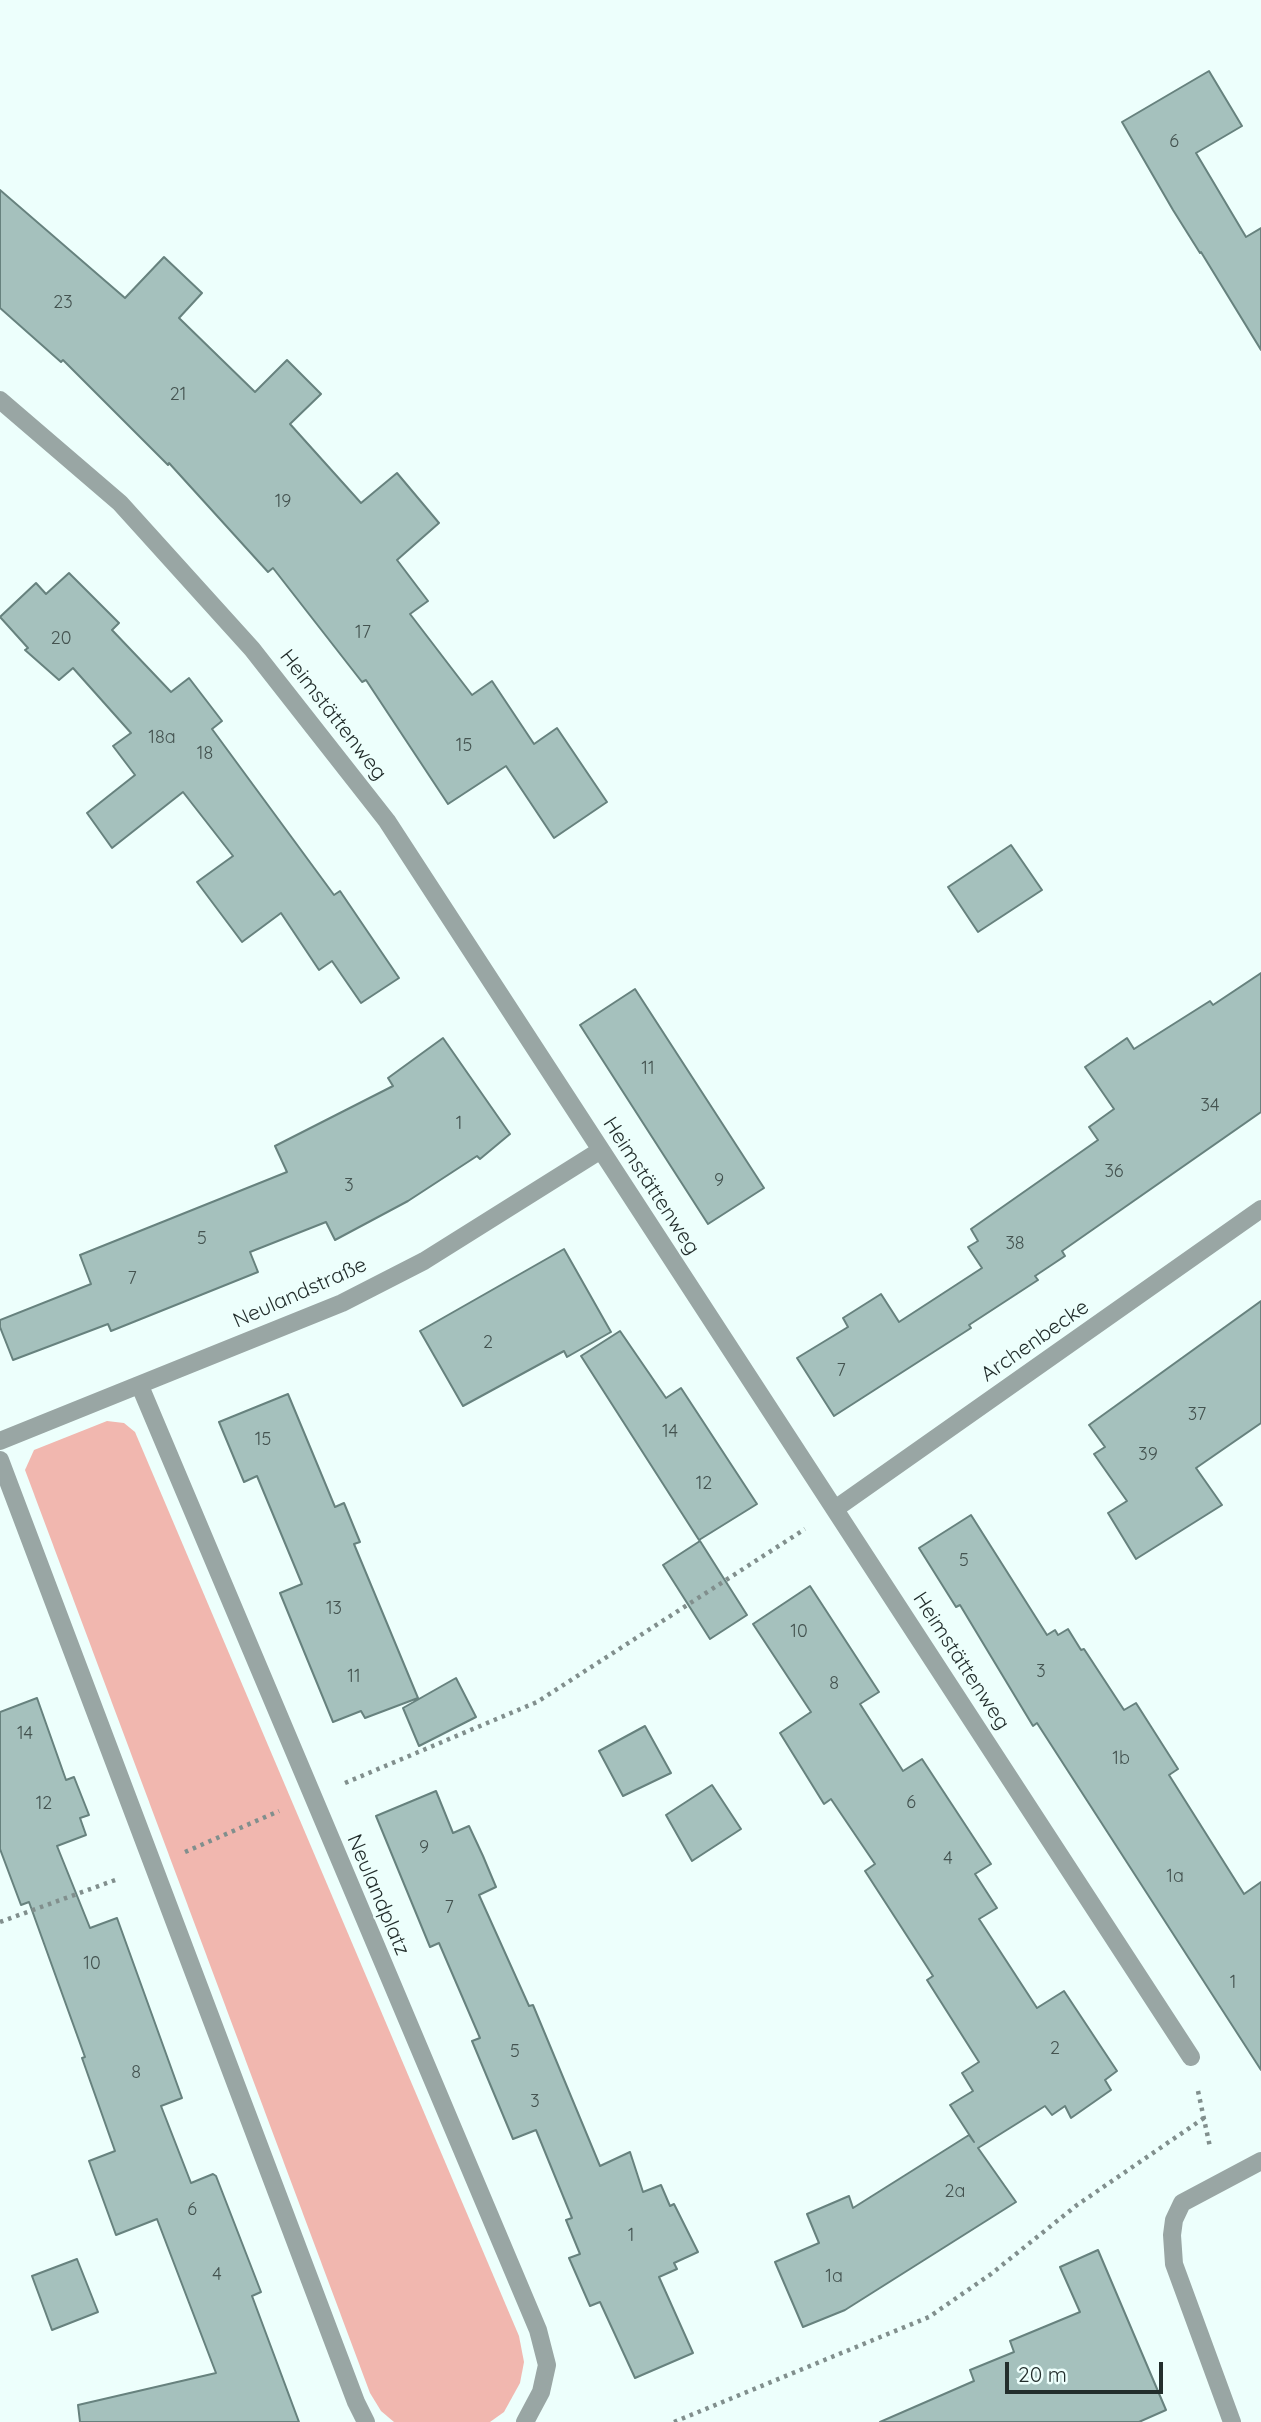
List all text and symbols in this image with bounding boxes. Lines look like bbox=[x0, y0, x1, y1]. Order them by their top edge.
house number: 6 bbox=[1169, 131, 1179, 153]
house number: 23 bbox=[53, 292, 73, 314]
house number: 21 bbox=[170, 384, 186, 406]
house number: 19 bbox=[275, 491, 291, 513]
house number: 17 bbox=[355, 622, 371, 644]
house number: 20 bbox=[51, 628, 71, 650]
street label: Heimstättenweg bbox=[274, 645, 392, 785]
house number: 18a bbox=[148, 727, 176, 749]
house number: 15 bbox=[456, 735, 472, 757]
house number: 18 bbox=[197, 743, 213, 765]
house number: 11 bbox=[641, 1058, 655, 1080]
house number: 34 bbox=[1201, 1095, 1219, 1117]
street label: Heimstättenweg bbox=[597, 1112, 705, 1260]
house number: 1 bbox=[456, 1113, 462, 1135]
house number: 36 bbox=[1104, 1161, 1124, 1183]
house number: 9 bbox=[714, 1170, 724, 1192]
house number: 3 bbox=[344, 1175, 354, 1197]
house number: 5 bbox=[197, 1228, 207, 1250]
house number: 38 bbox=[1005, 1233, 1025, 1255]
street label: Neulandstraße bbox=[229, 1252, 371, 1334]
house number: 7 bbox=[127, 1268, 137, 1290]
street label: Archenbecke bbox=[976, 1295, 1094, 1387]
house number: 2 bbox=[483, 1332, 493, 1354]
house number: 7 bbox=[836, 1360, 846, 1382]
house number: 37 bbox=[1188, 1404, 1206, 1426]
house number: 14 bbox=[662, 1421, 678, 1443]
house number: 15 bbox=[255, 1429, 271, 1451]
house number: 39 bbox=[1138, 1444, 1158, 1466]
house number: 12 bbox=[696, 1473, 712, 1495]
house number: 5 bbox=[959, 1550, 969, 1572]
street label: Heimstättenweg bbox=[907, 1587, 1015, 1735]
house number: 13 bbox=[326, 1598, 342, 1620]
house number: 10 bbox=[790, 1621, 808, 1643]
house number: 3 bbox=[1036, 1661, 1046, 1683]
house number: 11 bbox=[347, 1666, 361, 1688]
house number: 8 bbox=[829, 1673, 839, 1695]
house number: 14 bbox=[17, 1723, 33, 1745]
house number: 1b bbox=[1112, 1748, 1130, 1770]
house number: 6 bbox=[906, 1792, 916, 1814]
house number: 12 bbox=[36, 1793, 52, 1815]
street label: Neulandplatz bbox=[341, 1831, 415, 1959]
house number: 9 bbox=[419, 1837, 429, 1859]
house number: 4 bbox=[943, 1848, 953, 1870]
house number: 1a bbox=[1166, 1866, 1184, 1888]
house number: 7 bbox=[444, 1897, 454, 1919]
house number: 10 bbox=[83, 1953, 101, 1975]
house number: 1 bbox=[1230, 1972, 1236, 1994]
house number: 2 bbox=[1050, 2038, 1060, 2060]
house number: 5 bbox=[510, 2041, 520, 2063]
house number: 8 bbox=[131, 2062, 141, 2084]
house number: 3 bbox=[530, 2091, 540, 2113]
house number: 2a bbox=[945, 2181, 965, 2203]
house number: 6 bbox=[187, 2199, 197, 2221]
house number: 1 bbox=[628, 2225, 634, 2247]
house number: 4 bbox=[212, 2264, 222, 2286]
house number: 1a bbox=[825, 2266, 843, 2288]
scale bar bbox=[1009, 2348, 1166, 2392]
text: 20 m bbox=[1018, 2361, 1067, 2387]

